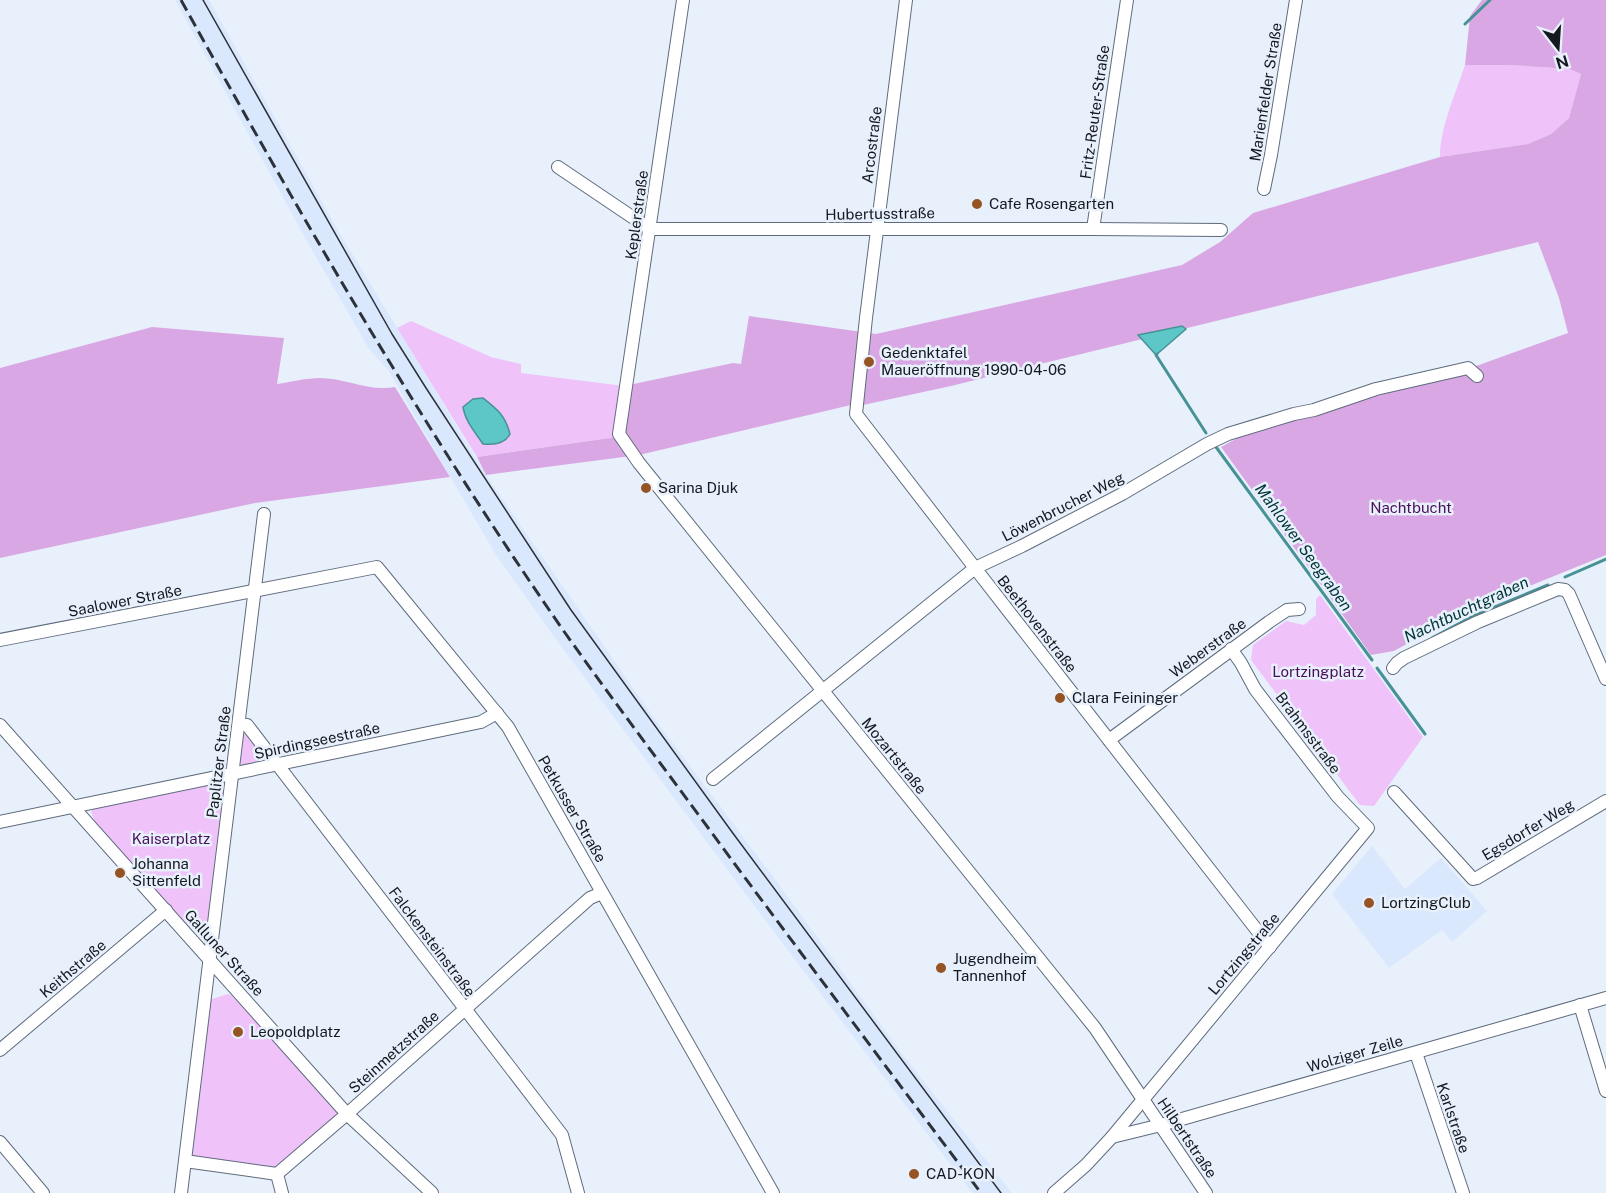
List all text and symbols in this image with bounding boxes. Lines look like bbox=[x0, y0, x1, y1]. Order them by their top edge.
north arrow bbox=[1528, 18, 1588, 78]
street label: Marienfelder Straße bbox=[1246, 21, 1285, 163]
street label: Fritz-Reuter-Straße bbox=[1077, 44, 1112, 180]
text: N bbox=[1553, 51, 1571, 73]
street label: Arcostraße bbox=[858, 105, 885, 184]
street label: Keplerstraße bbox=[622, 169, 651, 261]
place label: Cafe Rosengarten bbox=[989, 195, 1114, 212]
marker: Cafe Rosengarten bbox=[970, 197, 984, 211]
street label: Hubertusstraße bbox=[825, 204, 935, 223]
place label: Gedenktafel Maueröffnung 1990-04-06 bbox=[881, 344, 1066, 378]
marker: Gedenktafel Maueröffnung 1990-04-06 bbox=[862, 355, 876, 369]
street label: Löwenbrucher Weg bbox=[999, 468, 1127, 545]
place label: Sarina Djuk bbox=[658, 479, 738, 496]
water label: Mahlower Seegraben bbox=[1251, 480, 1356, 615]
marker: Sarina Djuk bbox=[639, 481, 653, 495]
park label: Nachtbucht bbox=[1370, 499, 1452, 516]
street label: Beethovenstraße bbox=[994, 572, 1081, 676]
water label: Nachtbuchtgraben bbox=[1401, 572, 1532, 647]
street label: Saalower Straße bbox=[67, 581, 183, 620]
street label: Weberstraße bbox=[1166, 614, 1249, 681]
park label: Lortzingplatz bbox=[1272, 663, 1364, 680]
place label: Clara Feininger bbox=[1072, 689, 1178, 706]
street label: Brahmsstraße bbox=[1272, 689, 1345, 777]
marker: Clara Feininger bbox=[1053, 691, 1067, 705]
street label: Paplitzer Straße bbox=[203, 705, 234, 819]
street label: Mozartstraße bbox=[859, 714, 930, 797]
street label: Spirdingseestraße bbox=[252, 719, 381, 762]
street label: Petkusser Straße bbox=[535, 752, 610, 865]
street label: Egsdorfer Weg bbox=[1479, 795, 1577, 864]
park label: Kaiserplatz bbox=[132, 830, 210, 847]
place label: Johanna Sittenfeld bbox=[132, 855, 201, 889]
marker: Johanna Sittenfeld bbox=[113, 866, 127, 880]
street label: Falckensteinstraße bbox=[386, 884, 479, 1000]
place label: LortzingClub bbox=[1381, 894, 1471, 911]
marker: LortzingClub bbox=[1362, 896, 1376, 910]
street label: Galluner Straße bbox=[181, 906, 268, 999]
street label: Lortzingstraße bbox=[1204, 909, 1283, 998]
street label: Keithstraße bbox=[36, 936, 109, 1001]
place label: Jugendheim Tannenhof bbox=[953, 950, 1037, 984]
marker: Jugendheim Tannenhof bbox=[934, 961, 948, 975]
street label: Steinmetzstraße bbox=[345, 1007, 442, 1096]
place label: Leopoldplatz bbox=[250, 1023, 340, 1040]
marker: Leopoldplatz bbox=[231, 1025, 245, 1039]
street label: Wolziger Zeile bbox=[1305, 1032, 1405, 1075]
street label: Karlstraße bbox=[1434, 1081, 1473, 1155]
street label: Hilbertstraße bbox=[1154, 1094, 1221, 1181]
place label: CAD-KON bbox=[926, 1165, 995, 1182]
marker: CAD-KON bbox=[907, 1167, 921, 1181]

